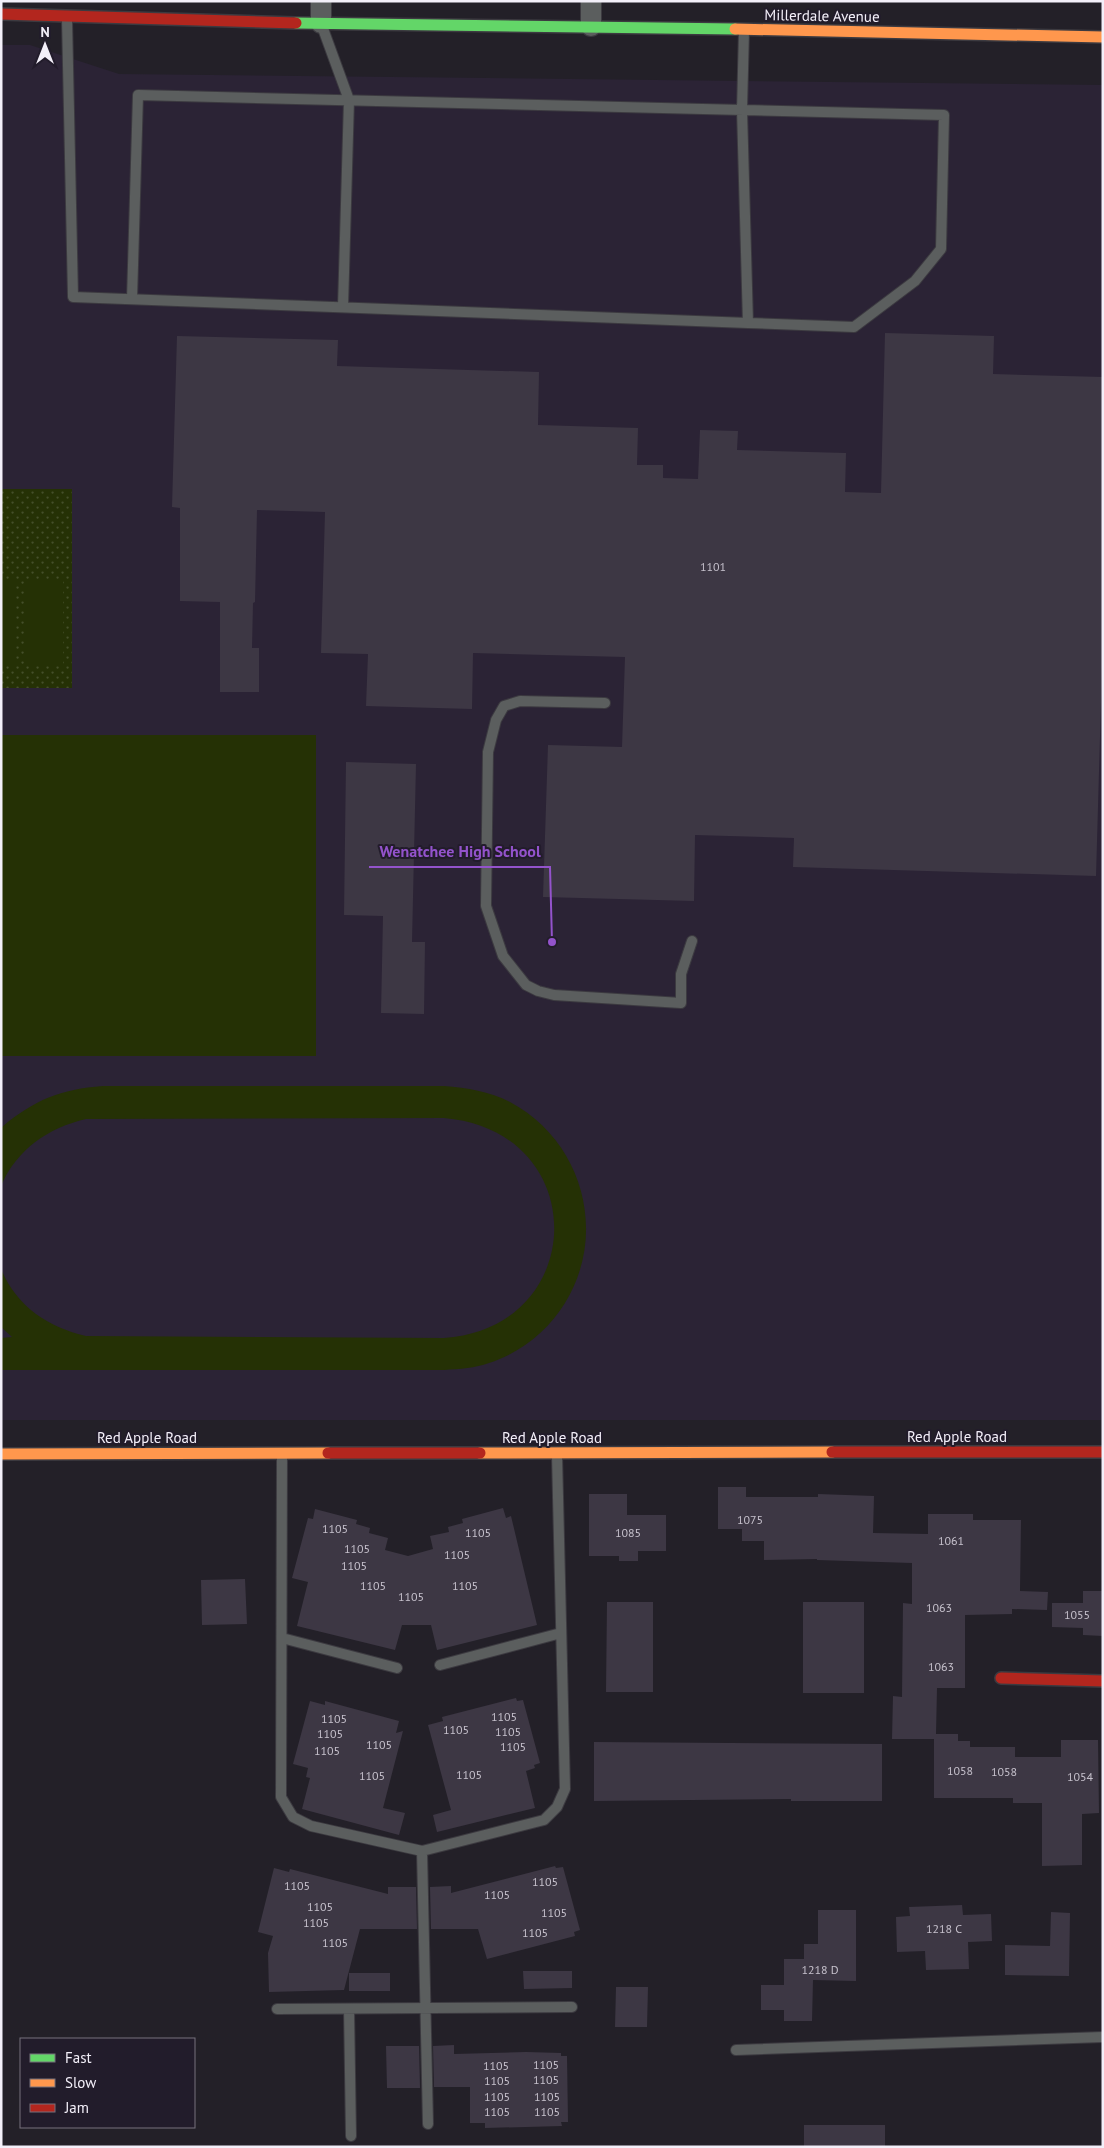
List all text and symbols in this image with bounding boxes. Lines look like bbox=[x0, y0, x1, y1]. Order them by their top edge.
street label: Millerdale Avenue bbox=[764, 5, 880, 26]
north arrow bbox=[20, 20, 70, 70]
text: N bbox=[40, 23, 50, 41]
house number: 1101 bbox=[700, 559, 726, 574]
callout: Wenatchee High School bbox=[369, 836, 550, 867]
text: Wenatchee High School bbox=[379, 841, 541, 861]
street label: Red Apple Road bbox=[907, 1427, 1007, 1446]
street label: Red Apple Road bbox=[97, 1428, 197, 1447]
street label: Red Apple Road bbox=[502, 1428, 602, 1447]
house number: 1075 bbox=[737, 1512, 763, 1527]
house number: 1105 bbox=[322, 1521, 348, 1536]
house number: 1105 bbox=[465, 1525, 491, 1540]
house number: 1085 bbox=[615, 1525, 641, 1540]
house number: 1061 bbox=[938, 1533, 964, 1548]
house number: 1105 bbox=[344, 1541, 370, 1556]
house number: 1105 bbox=[444, 1547, 470, 1562]
house number: 1105 bbox=[341, 1558, 367, 1573]
house number: 1105 bbox=[360, 1578, 386, 1593]
house number: 1105 bbox=[452, 1578, 478, 1593]
house number: 1105 bbox=[398, 1589, 424, 1604]
house number: 1063 bbox=[926, 1600, 952, 1615]
house number: 1055 bbox=[1064, 1607, 1090, 1622]
house number: 1063 bbox=[928, 1659, 954, 1674]
house number: 1105 bbox=[491, 1709, 517, 1724]
house number: 1105 bbox=[321, 1711, 347, 1726]
house number: 1105 bbox=[443, 1722, 469, 1737]
house number: 1105 bbox=[495, 1724, 521, 1739]
house number: 1105 bbox=[317, 1726, 343, 1741]
house number: 1105 bbox=[366, 1737, 392, 1752]
house number: 1105 bbox=[500, 1739, 526, 1754]
house number: 1105 bbox=[314, 1743, 340, 1758]
house number: 1058 bbox=[947, 1763, 973, 1778]
house number: 1058 bbox=[991, 1764, 1017, 1779]
house number: 1105 bbox=[456, 1767, 482, 1782]
house number: 1105 bbox=[359, 1768, 385, 1783]
house number: 1054 bbox=[1067, 1769, 1094, 1784]
house number: 1105 bbox=[532, 1874, 558, 1889]
house number: 1105 bbox=[284, 1878, 310, 1893]
house number: 1105 bbox=[484, 1887, 510, 1902]
house number: 1105 bbox=[307, 1899, 333, 1914]
house number: 1105 bbox=[541, 1905, 567, 1920]
house number: 1105 bbox=[303, 1915, 329, 1930]
house number: 1218 C bbox=[926, 1921, 962, 1936]
house number: 1105 bbox=[522, 1925, 548, 1940]
house number: 1105 bbox=[322, 1935, 348, 1950]
house number: 1218 D bbox=[801, 1962, 839, 1977]
legend bbox=[20, 2038, 195, 2128]
text: Fast bbox=[65, 2048, 92, 2067]
house number: 1105 bbox=[533, 2057, 559, 2072]
house number: 1105 bbox=[483, 2058, 509, 2073]
house number: 1105 bbox=[533, 2072, 559, 2087]
text: Slow bbox=[65, 2073, 96, 2092]
house number: 1105 bbox=[484, 2073, 510, 2088]
house number: 1105 bbox=[484, 2089, 510, 2104]
house number: 1105 bbox=[534, 2089, 560, 2104]
text: Jam bbox=[64, 2098, 89, 2117]
house number: 1105 bbox=[484, 2104, 510, 2119]
house number: 1105 bbox=[534, 2104, 560, 2119]

